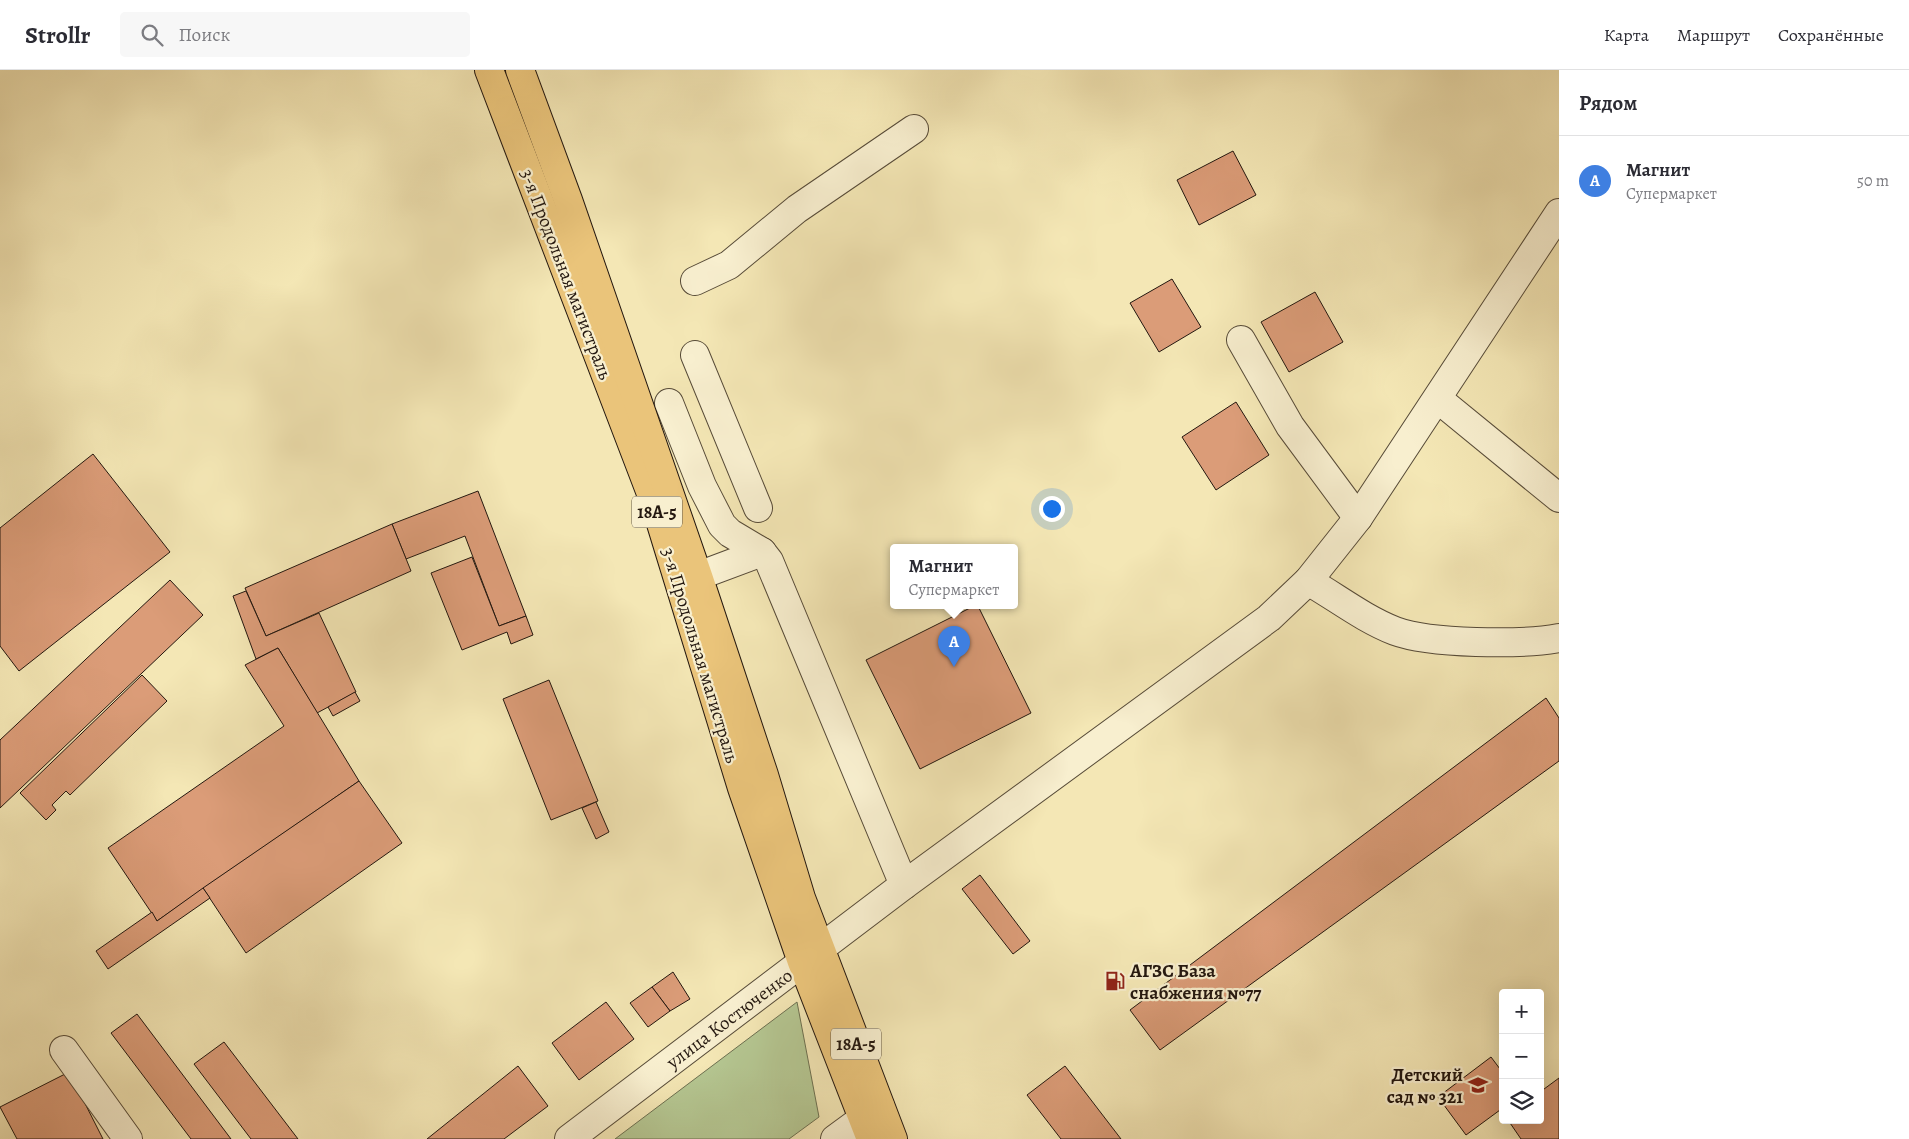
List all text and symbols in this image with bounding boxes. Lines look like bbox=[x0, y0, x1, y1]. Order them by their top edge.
search box bbox=[120, 12, 470, 57]
text: Strollr bbox=[25, 19, 90, 51]
icon: search bbox=[138, 21, 166, 49]
text: Поиск bbox=[178, 22, 230, 48]
text: Карта bbox=[1604, 23, 1649, 47]
text: Маршрут bbox=[1677, 23, 1750, 47]
text: Сохранённые bbox=[1778, 23, 1884, 47]
text: Рядом bbox=[1579, 89, 1637, 117]
text: Магнит bbox=[1626, 157, 1690, 183]
street label: 3-я Продольная магистраль bbox=[514, 165, 618, 384]
text: A bbox=[1590, 170, 1600, 192]
text: 50 m bbox=[1857, 170, 1889, 192]
text: Супермаркет bbox=[1626, 183, 1717, 205]
your location bbox=[1039, 496, 1065, 522]
road number: 18А-5 bbox=[632, 497, 682, 528]
street label: 3-я Продольная магистраль bbox=[655, 544, 745, 766]
popup bbox=[890, 544, 1018, 609]
text: Магнит bbox=[909, 553, 973, 579]
text: Супермаркет bbox=[909, 579, 999, 601]
pin: A bbox=[938, 626, 970, 667]
place label: АГЗС База снабжения №77 bbox=[1129, 958, 1262, 1006]
street label: улица Костюченко bbox=[660, 963, 798, 1076]
fuel station icon: АГЗС База снабжения №77 bbox=[1104, 970, 1126, 992]
map controls bbox=[1499, 989, 1544, 1124]
button: + bbox=[1499, 989, 1544, 1034]
road number: 18А-5 bbox=[831, 1029, 881, 1060]
button: − bbox=[1499, 1034, 1544, 1079]
place label: Детский сад № 321 bbox=[1387, 1062, 1463, 1110]
school or university icon: Детский сад № 321 bbox=[1467, 1074, 1489, 1096]
button: layers bbox=[1499, 1079, 1544, 1124]

